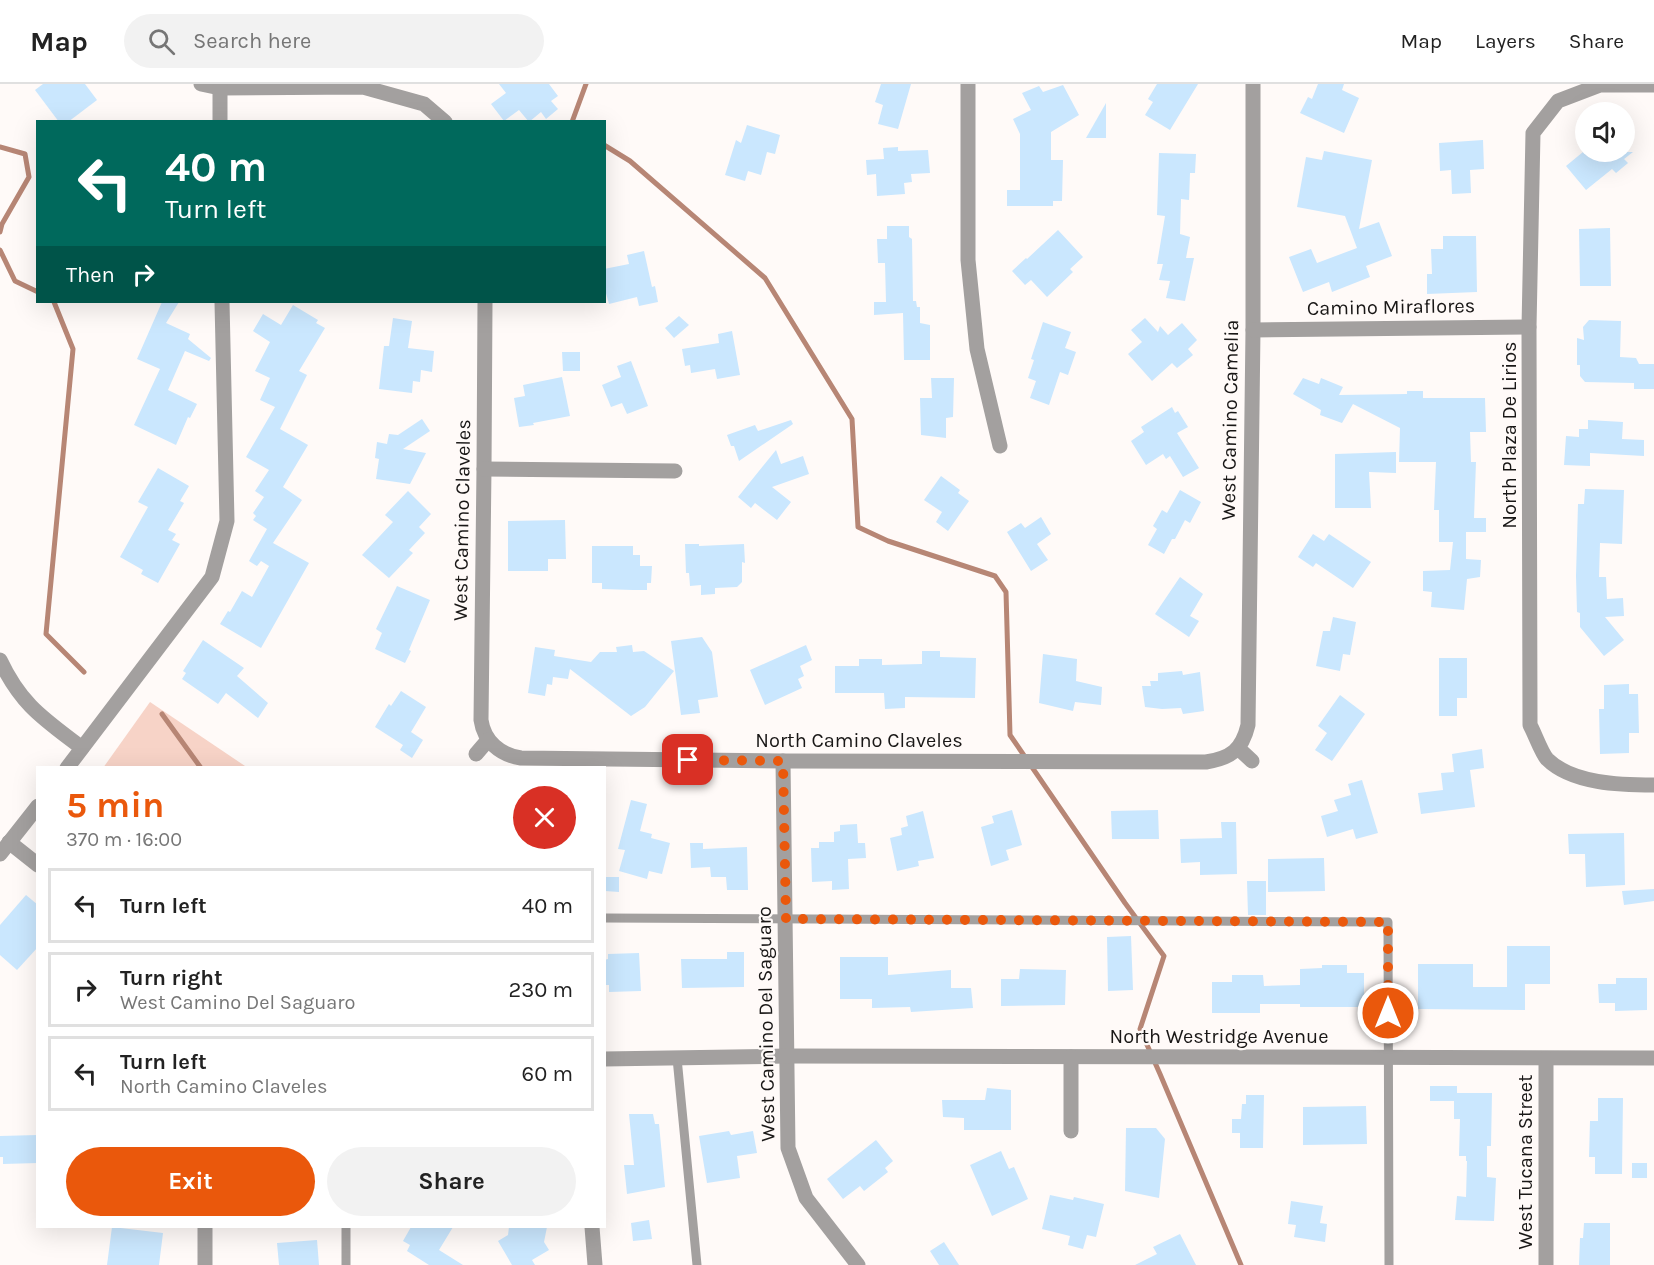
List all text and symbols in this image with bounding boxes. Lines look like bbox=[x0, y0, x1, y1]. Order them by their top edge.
search box bbox=[124, 14, 544, 68]
text: Map bbox=[30, 25, 88, 58]
icon: search bbox=[145, 25, 178, 58]
text: Search here bbox=[193, 28, 311, 54]
text: Map bbox=[1400, 29, 1442, 53]
text: Layers bbox=[1475, 29, 1536, 53]
text: Share bbox=[1569, 29, 1624, 53]
map controls bbox=[1575, 102, 1635, 162]
button: sound bbox=[1575, 102, 1635, 162]
text: 40 m bbox=[165, 142, 267, 192]
icon: left bbox=[66, 144, 144, 222]
text: Turn left bbox=[165, 193, 266, 225]
icon: right bbox=[127, 258, 160, 291]
text: Then bbox=[66, 262, 115, 288]
street label: Camino Miraflores bbox=[1307, 294, 1475, 320]
street label: West Camino Camelia bbox=[1217, 319, 1243, 521]
street label: North Plaza De Lirios bbox=[1498, 341, 1521, 529]
street label: West Camino Claveles bbox=[449, 419, 475, 621]
street label: North Camino Claveles bbox=[755, 729, 963, 752]
pin bbox=[662, 734, 713, 785]
icon: arrive bbox=[671, 743, 704, 776]
text: 5 min bbox=[66, 784, 164, 826]
button: close bbox=[513, 786, 576, 849]
text: 370 m · 16:00 bbox=[66, 828, 182, 851]
icon: left bbox=[69, 889, 102, 922]
text: Turn left bbox=[120, 893, 207, 919]
text: 40 m bbox=[522, 893, 573, 919]
street label: West Camino Del Saguaro bbox=[752, 906, 780, 1142]
text: Turn right bbox=[120, 965, 223, 991]
icon: right bbox=[69, 973, 102, 1006]
text: 230 m bbox=[508, 977, 573, 1003]
position arrow bbox=[1356, 981, 1420, 1045]
text: West Camino Del Saguaro bbox=[120, 991, 355, 1014]
street label: North Westridge Avenue bbox=[1110, 1025, 1328, 1048]
text: Turn left bbox=[120, 1049, 207, 1075]
icon: left bbox=[69, 1057, 102, 1090]
text: 60 m bbox=[522, 1061, 573, 1087]
street label: West Tucana Street bbox=[1514, 1074, 1537, 1250]
text: North Camino Claveles bbox=[120, 1075, 327, 1098]
button: Exit bbox=[66, 1147, 315, 1216]
button: Share bbox=[327, 1147, 576, 1216]

